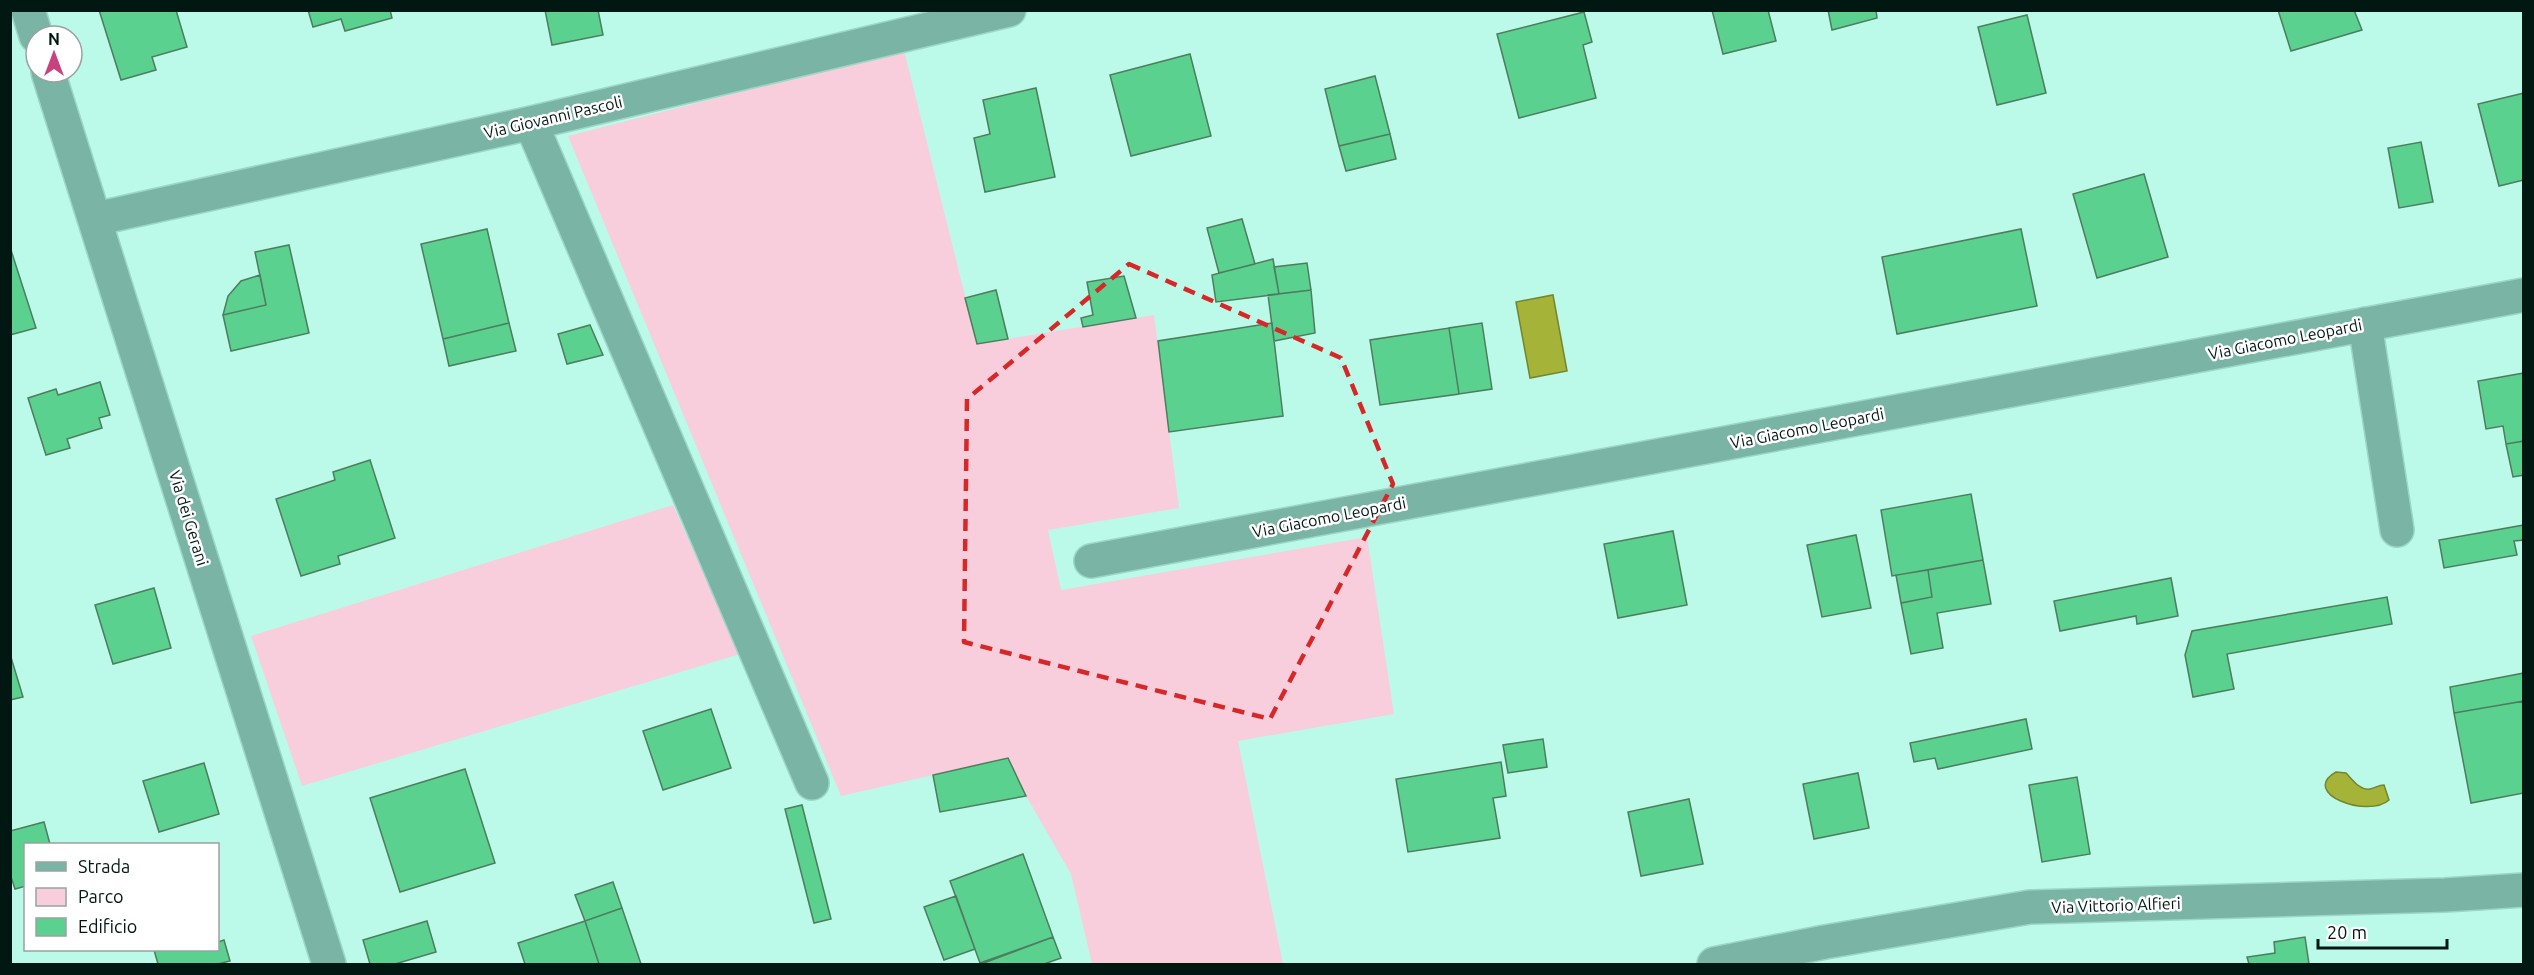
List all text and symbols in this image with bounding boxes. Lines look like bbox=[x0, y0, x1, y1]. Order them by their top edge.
north arrow bbox=[24, 24, 84, 84]
text: N bbox=[48, 30, 60, 48]
street label: Via Giovanni Pascoli bbox=[482, 92, 624, 142]
street label: Via Giacomo Leopardi bbox=[2207, 315, 2363, 363]
street label: Via Giacomo Leopardi bbox=[1729, 404, 1885, 452]
street label: Via dei Gerani bbox=[166, 468, 212, 568]
street label: Via Giacomo Leopardi bbox=[1251, 493, 1407, 541]
legend bbox=[24, 843, 219, 951]
text: Strada bbox=[78, 856, 130, 876]
text: Parco bbox=[78, 886, 124, 906]
street label: Via Vittorio Alfieri bbox=[2051, 894, 2181, 916]
scale bar bbox=[2318, 912, 2447, 950]
text: Edificio bbox=[78, 916, 137, 936]
text: 20 m bbox=[2327, 922, 2367, 942]

